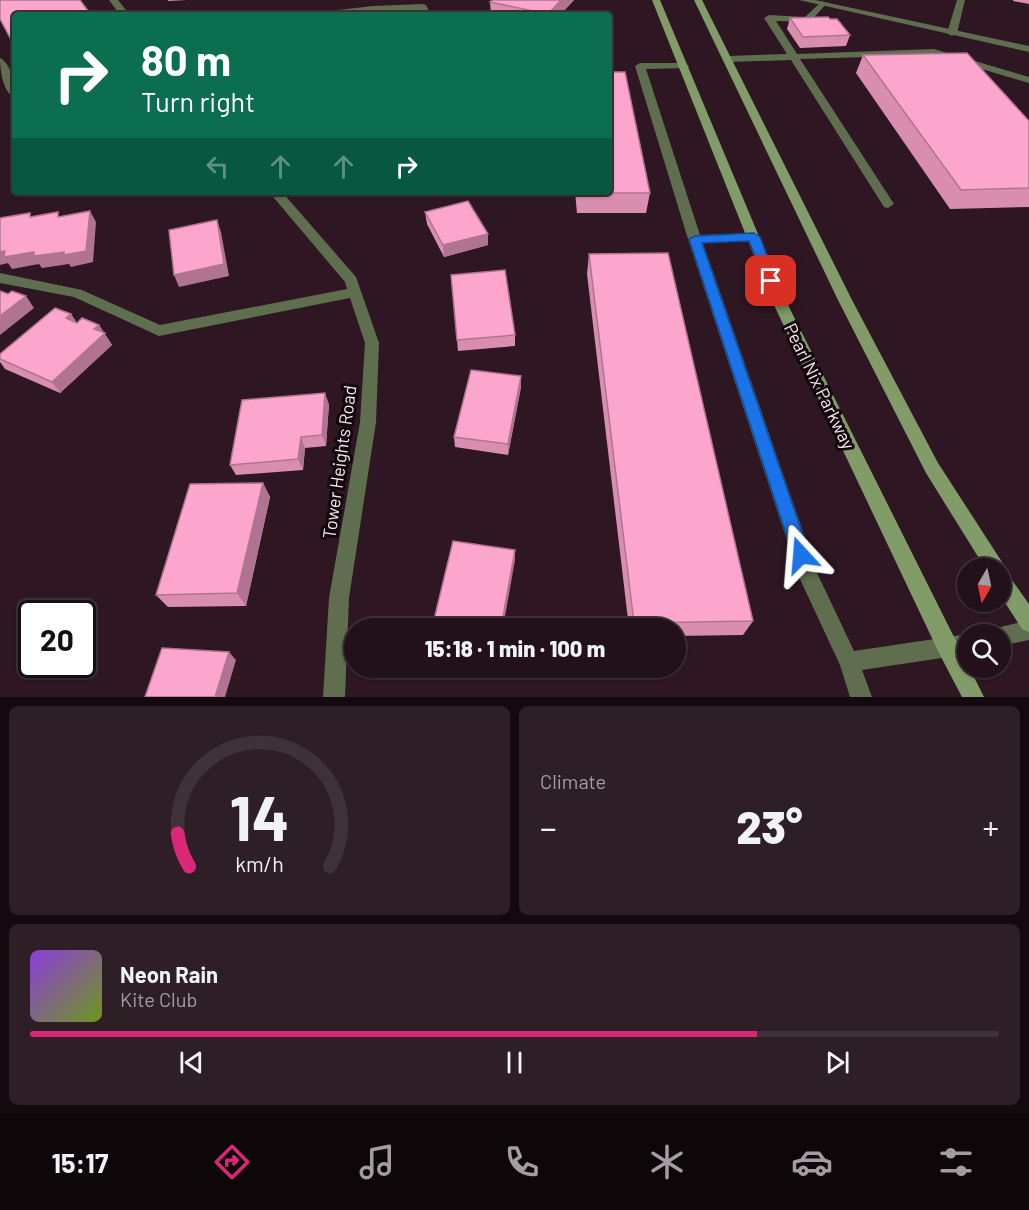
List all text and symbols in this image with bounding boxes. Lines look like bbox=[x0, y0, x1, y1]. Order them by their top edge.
text: 80 m bbox=[141, 34, 231, 84]
icon: right bbox=[42, 36, 120, 114]
text: Turn right bbox=[141, 85, 255, 117]
icon: left bbox=[201, 150, 234, 183]
icon: ahead bbox=[264, 150, 297, 183]
icon: ahead bbox=[327, 150, 360, 183]
icon: right bbox=[390, 150, 423, 183]
pin bbox=[745, 255, 796, 306]
icon: arrive bbox=[754, 264, 787, 297]
street label: Pearl Nix Parkway bbox=[780, 319, 860, 453]
street label: Tower Heights Road bbox=[317, 384, 361, 540]
position arrow bbox=[769, 523, 833, 587]
north arrow bbox=[957, 558, 1011, 612]
map controls bbox=[957, 558, 1011, 678]
speed limit sign: 20 bbox=[18, 600, 96, 678]
button: search bbox=[957, 624, 1011, 678]
text: 15:18 · 1 min · 100 m bbox=[425, 635, 605, 661]
text: Climate bbox=[540, 769, 606, 793]
text: 14 bbox=[230, 779, 289, 853]
text: 23° bbox=[736, 799, 803, 853]
text: − bbox=[540, 807, 557, 847]
text: + bbox=[982, 807, 999, 847]
text: km/h bbox=[235, 852, 284, 877]
text: Neon Rain bbox=[120, 961, 218, 987]
text: Kite Club bbox=[120, 987, 197, 1011]
icon: previous bbox=[175, 1046, 208, 1079]
icon: pause bbox=[498, 1046, 531, 1079]
icon: next bbox=[821, 1046, 854, 1079]
icon: directions bbox=[211, 1141, 253, 1183]
icon: music bbox=[356, 1141, 398, 1183]
icon: phone bbox=[501, 1141, 543, 1183]
icon: climate bbox=[646, 1141, 688, 1183]
icon: car bbox=[791, 1141, 833, 1183]
icon: filters bbox=[935, 1141, 977, 1183]
text: 15:17 bbox=[51, 1146, 108, 1178]

